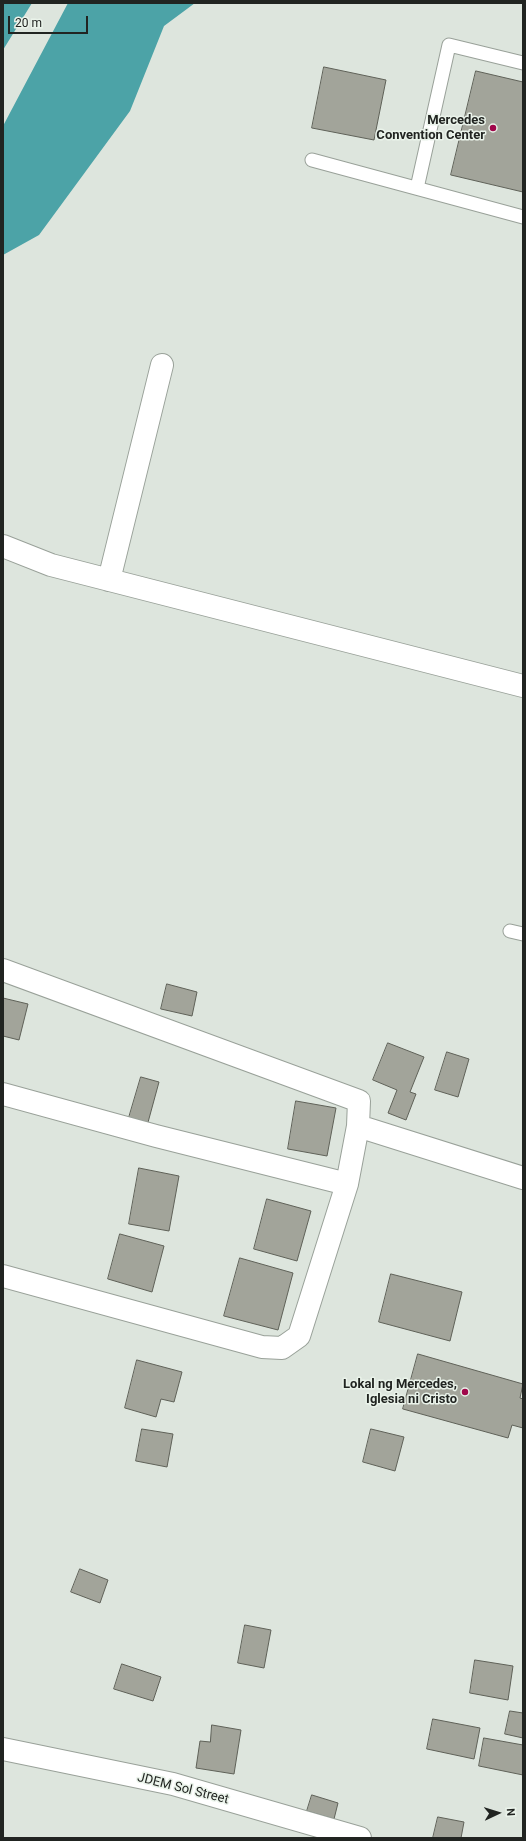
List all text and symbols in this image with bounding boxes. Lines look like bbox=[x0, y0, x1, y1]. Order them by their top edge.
scale bar bbox=[10, 8, 90, 34]
text: 20 m bbox=[15, 16, 42, 30]
place label: Mercedes Convention Center bbox=[376, 113, 485, 144]
marker: Mercedes Convention Center bbox=[488, 123, 498, 133]
place label: Lokal ng Mercedes, Iglesia ni Cristo bbox=[343, 1377, 457, 1408]
marker: Lokal ng Mercedes, Iglesia ni Cristo bbox=[460, 1387, 470, 1397]
street label: JDEM Sol Street bbox=[136, 1770, 230, 1808]
north arrow bbox=[478, 1793, 518, 1833]
text: N bbox=[504, 1808, 517, 1816]

